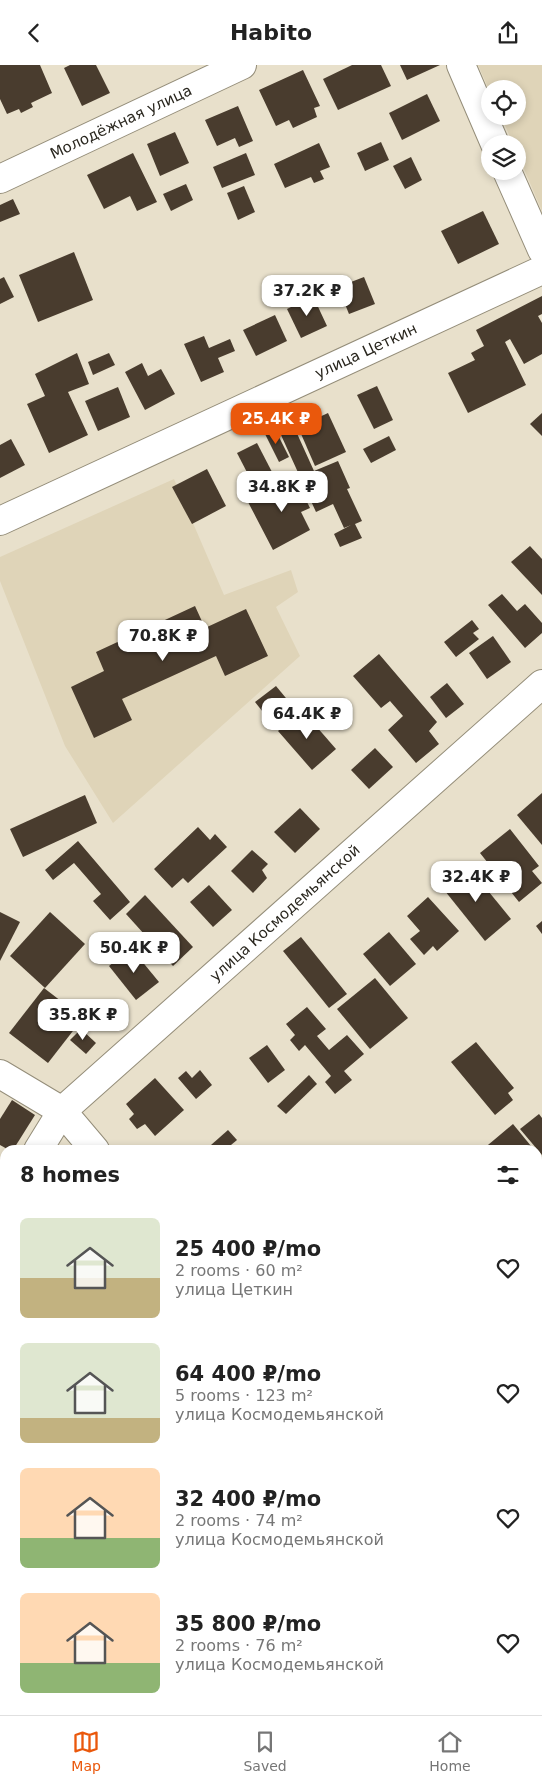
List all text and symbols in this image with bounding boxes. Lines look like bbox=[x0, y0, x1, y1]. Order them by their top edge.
icon: back bbox=[20, 19, 48, 47]
icon: share bbox=[494, 19, 522, 47]
text: Habito bbox=[230, 20, 312, 45]
map controls bbox=[481, 80, 526, 180]
button: locate bbox=[481, 80, 526, 125]
street label: Молодёжная улица bbox=[47, 81, 195, 163]
button: layers bbox=[481, 135, 526, 180]
pin: 37.2K ₽ bbox=[261, 275, 353, 317]
text: 37.2K ₽ bbox=[273, 281, 341, 300]
street label: улица Цеткин bbox=[312, 319, 420, 383]
pin: 25.4K ₽ bbox=[230, 403, 322, 445]
text: 25.4K ₽ bbox=[242, 409, 310, 428]
pin: 34.8K ₽ bbox=[236, 471, 328, 513]
text: 34.8K ₽ bbox=[248, 477, 316, 496]
pin: 70.8K ₽ bbox=[117, 619, 209, 662]
text: 70.8K ₽ bbox=[129, 626, 197, 645]
pin: 64.4K ₽ bbox=[261, 697, 353, 740]
text: 64.4K ₽ bbox=[273, 704, 341, 723]
street label: улица Космодемьянской bbox=[206, 841, 364, 985]
pin: 32.4K ₽ bbox=[430, 861, 522, 903]
text: 32.4K ₽ bbox=[442, 867, 510, 886]
pin: 50.4K ₽ bbox=[88, 931, 180, 974]
text: 50.4K ₽ bbox=[100, 938, 168, 957]
pin: 35.8K ₽ bbox=[37, 999, 129, 1041]
text: 35.8K ₽ bbox=[49, 1005, 117, 1024]
icon: filters bbox=[494, 1161, 522, 1189]
text: 8 homes bbox=[20, 1163, 120, 1187]
text: 25 400 ₽/mo bbox=[175, 1237, 321, 1261]
icon: home bbox=[60, 1238, 120, 1298]
icon: heart bbox=[494, 1254, 522, 1282]
text: 2 rooms · 60 m² bbox=[175, 1261, 303, 1280]
text: улица Цеткин bbox=[175, 1280, 293, 1299]
text: 64 400 ₽/mo bbox=[175, 1362, 321, 1386]
icon: home bbox=[60, 1363, 120, 1423]
icon: heart bbox=[494, 1379, 522, 1407]
text: 5 rooms · 123 m² bbox=[175, 1386, 313, 1405]
text: улица Космодемьянской bbox=[175, 1405, 384, 1424]
text: 32 400 ₽/mo bbox=[175, 1487, 321, 1511]
icon: home bbox=[60, 1488, 120, 1548]
icon: heart bbox=[494, 1504, 522, 1532]
text: 2 rooms · 74 m² bbox=[175, 1511, 303, 1530]
text: улица Космодемьянской bbox=[175, 1530, 384, 1549]
text: 35 800 ₽/mo bbox=[175, 1612, 321, 1636]
icon: home bbox=[60, 1613, 120, 1673]
icon: heart bbox=[494, 1629, 522, 1657]
text: 2 rooms · 76 m² bbox=[175, 1636, 303, 1655]
text: улица Космодемьянской bbox=[175, 1655, 384, 1674]
tab: Map bbox=[71, 1728, 101, 1774]
tab: Saved bbox=[243, 1728, 287, 1774]
tab: Home bbox=[429, 1728, 471, 1774]

